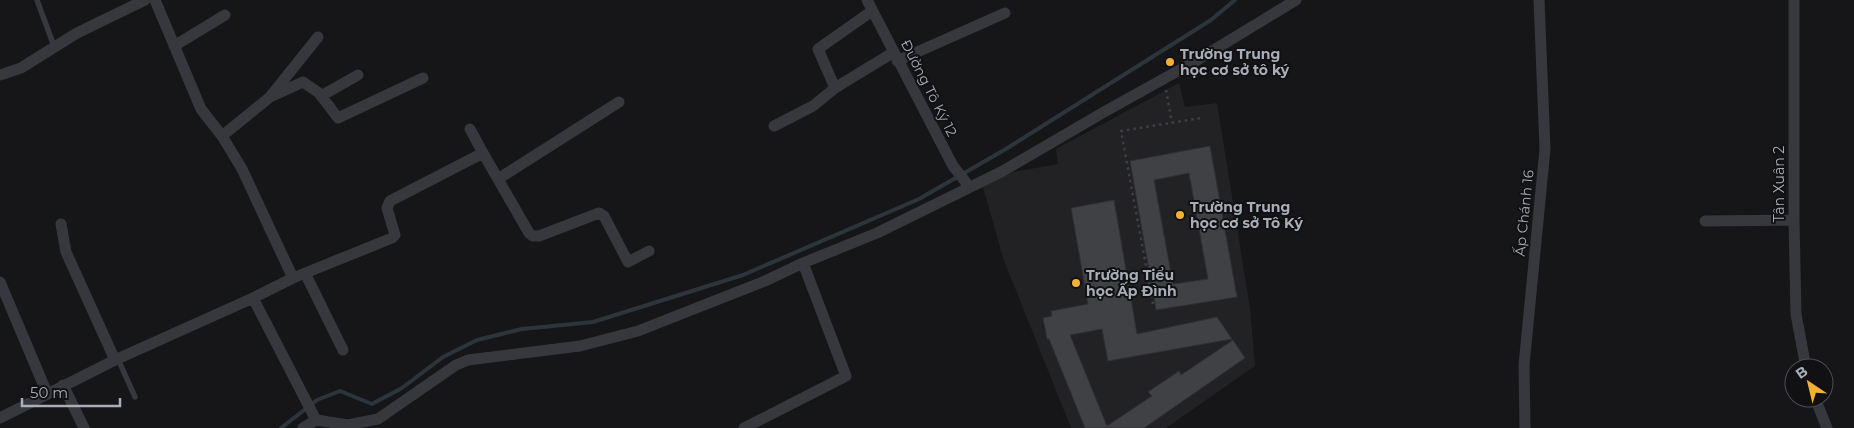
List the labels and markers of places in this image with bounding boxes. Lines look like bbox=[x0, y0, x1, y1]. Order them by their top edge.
place label: Trường Trung học cơ sở tô ký bbox=[1180, 45, 1290, 79]
marker: Trường Trung học cơ sở tô ký bbox=[1164, 56, 1176, 68]
place label: Trường Trung học cơ sở Tô Ký bbox=[1190, 198, 1303, 232]
marker: Trường Trung học cơ sở Tô Ký bbox=[1174, 209, 1186, 221]
place label: Trường Tiểu học Ấp Đình bbox=[1086, 266, 1177, 300]
marker: Trường Tiểu học Ấp Đình bbox=[1070, 277, 1082, 289]

